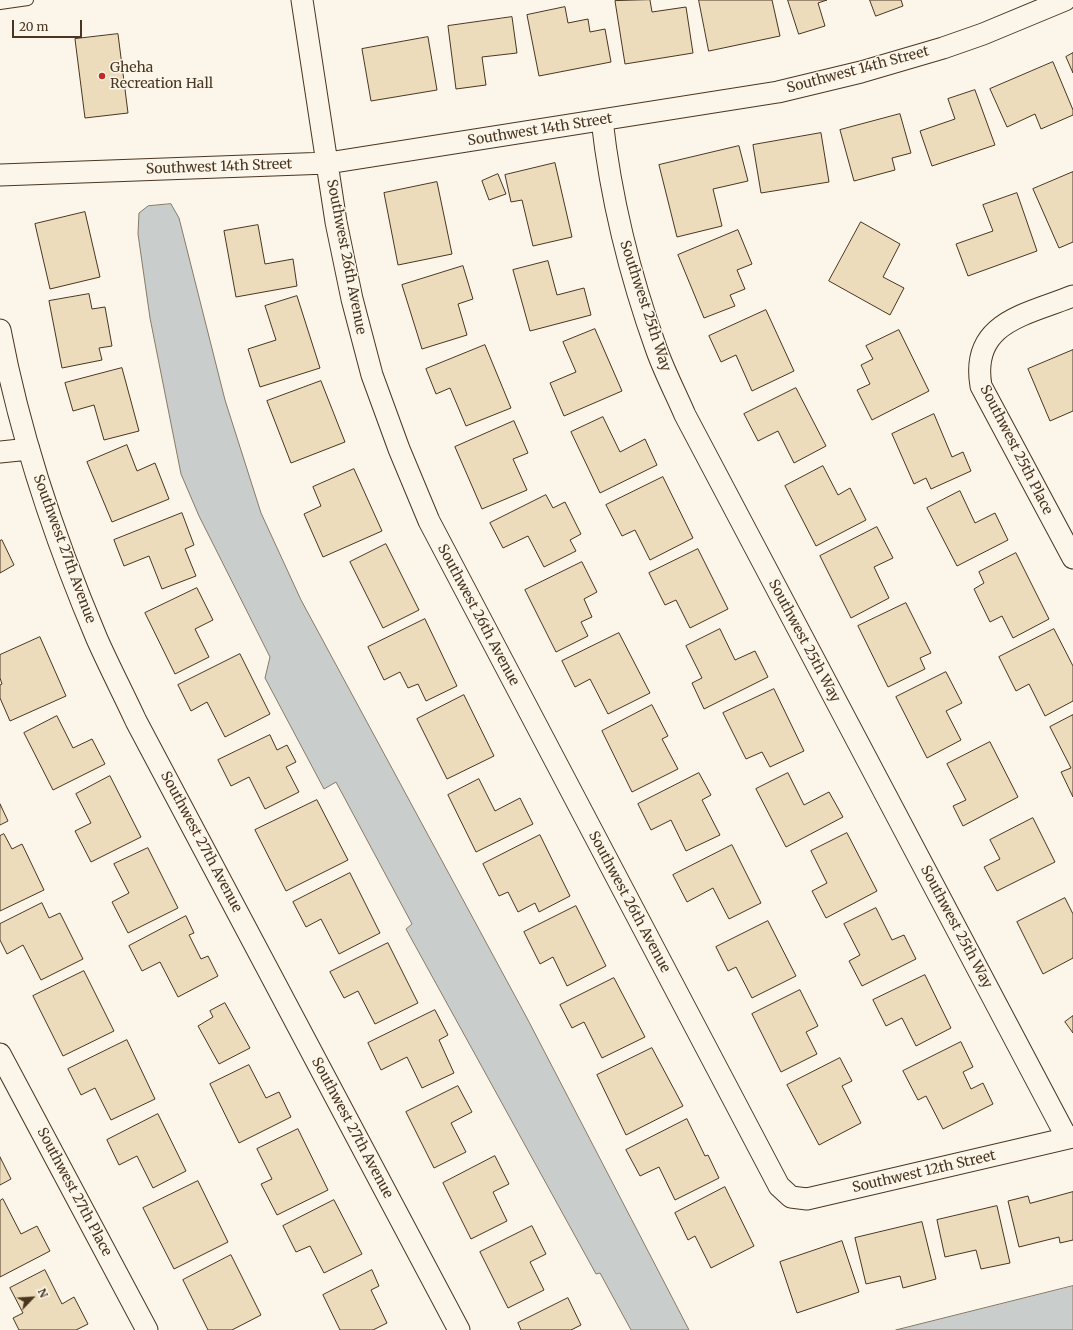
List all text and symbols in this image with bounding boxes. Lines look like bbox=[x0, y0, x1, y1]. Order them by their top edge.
scale bar bbox=[14, 12, 84, 38]
text: 20 m bbox=[19, 19, 48, 34]
street label: Southwest 14th Street bbox=[785, 43, 931, 97]
place label: Gheha Recreation Hall bbox=[110, 60, 213, 92]
marker: Gheha Recreation Hall bbox=[97, 71, 107, 81]
street label: Southwest 14th Street bbox=[466, 110, 614, 150]
street label: Southwest 14th Street bbox=[146, 156, 292, 178]
street label: Southwest 26th Avenue bbox=[323, 178, 369, 336]
street label: Southwest 25th Way bbox=[616, 238, 674, 374]
street label: Southwest 25th Place bbox=[976, 383, 1056, 517]
street label: Southwest 27th Avenue bbox=[29, 472, 99, 626]
street label: Southwest 26th Avenue bbox=[434, 541, 522, 689]
street label: Southwest 25th Way bbox=[764, 577, 844, 705]
street label: Southwest 27th Avenue bbox=[157, 769, 245, 915]
street label: Southwest 26th Avenue bbox=[585, 828, 673, 976]
street label: Southwest 25th Way bbox=[916, 863, 996, 991]
street label: Southwest 27th Avenue bbox=[308, 1055, 396, 1201]
street label: Southwest 27th Place bbox=[33, 1125, 115, 1259]
street label: Southwest 12th Street bbox=[851, 1147, 997, 1197]
north arrow bbox=[12, 1278, 52, 1318]
text: N bbox=[35, 1286, 51, 1300]

